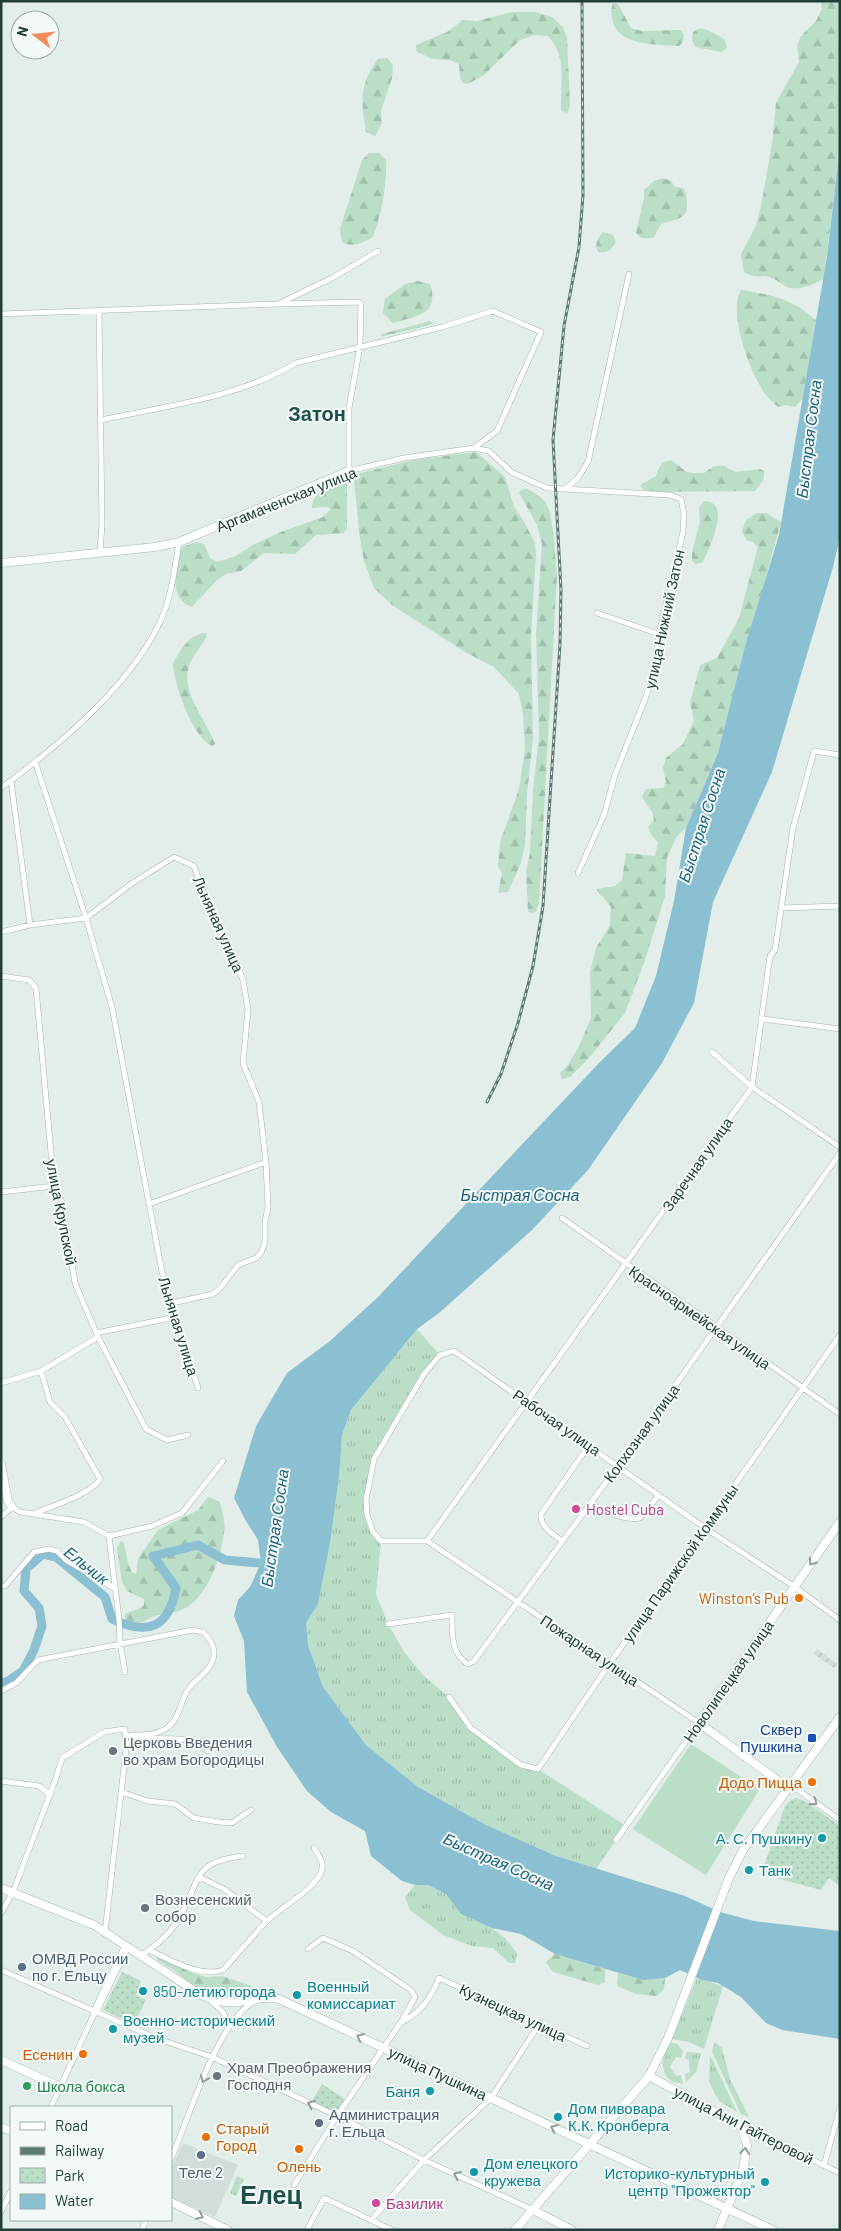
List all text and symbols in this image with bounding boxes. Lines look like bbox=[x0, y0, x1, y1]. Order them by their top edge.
north arrow bbox=[10, 10, 60, 60]
text: N bbox=[13, 24, 31, 38]
water label: Быстрая Сосна bbox=[791, 379, 825, 499]
district label: Затон bbox=[288, 401, 346, 425]
street label: Аргамаченская улица bbox=[213, 462, 359, 535]
street label: улица Нижний Затон bbox=[640, 548, 688, 690]
water label: Быстрая Сосна bbox=[674, 765, 728, 885]
street label: Льняная улица bbox=[190, 873, 248, 975]
street label: Заречная улица bbox=[658, 1113, 736, 1214]
street label: улица Крупской bbox=[43, 1157, 81, 1267]
water label: Быстрая Сосна bbox=[461, 1185, 580, 1204]
street label: Красноармейская улица bbox=[626, 1261, 775, 1373]
street label: Льняная улица bbox=[155, 1274, 203, 1379]
street label: Колхозная улица bbox=[599, 1380, 683, 1486]
street label: Рабочая улица bbox=[510, 1385, 605, 1459]
water label: Быстрая Сосна bbox=[256, 1468, 292, 1588]
street label: улица Парижской Коммуны bbox=[619, 1481, 741, 1645]
place label: Hostel Cuba bbox=[586, 1500, 664, 1518]
marker: Hostel Cuba bbox=[570, 1503, 582, 1515]
water label: Ельчик bbox=[61, 1542, 114, 1589]
one-way arrow bbox=[809, 1556, 818, 1566]
place label: Winston’s Pub bbox=[699, 1589, 789, 1607]
marker: Winston’s Pub bbox=[793, 1592, 805, 1604]
street label: Пожарная улица bbox=[537, 1610, 643, 1690]
street label: Новолипецкая улица bbox=[679, 1616, 777, 1745]
place label: Сквер Пушкина bbox=[740, 1720, 803, 1755]
marker: Сквер Пушкина bbox=[806, 1732, 818, 1744]
place label: Церковь Введения во храм Богородицы bbox=[123, 1733, 264, 1768]
marker: Церковь Введения во храм Богородицы bbox=[107, 1745, 119, 1757]
place label: Додо Пицца bbox=[719, 1773, 803, 1791]
marker: Додо Пицца bbox=[806, 1776, 818, 1788]
one-way arrow bbox=[809, 1796, 818, 1805]
water label: Быстрая Сосна bbox=[441, 1828, 557, 1894]
place label: А. С. Пушкину bbox=[716, 1829, 812, 1847]
marker: А. С. Пушкину bbox=[816, 1832, 828, 1844]
place label: Танк bbox=[759, 1861, 791, 1879]
marker: Танк bbox=[743, 1864, 755, 1876]
place label: Вознесенский собор bbox=[155, 1890, 252, 1925]
marker: Вознесенский собор bbox=[139, 1902, 151, 1914]
place label: ОМВД России по г. Ельцу bbox=[32, 1949, 128, 1984]
marker: ОМВД России по г. Ельцу bbox=[16, 1961, 28, 1973]
place label: Военный комиссариат bbox=[307, 1977, 396, 2012]
street label: Кузнецкая улица bbox=[457, 1979, 570, 2045]
place label: 850-летию города bbox=[153, 1982, 277, 2000]
marker: 850-летию города bbox=[137, 1985, 149, 1997]
marker: Военный комиссариат bbox=[291, 1989, 303, 2001]
place label: Военно-исторический музей bbox=[123, 2011, 275, 2046]
marker: Военно-исторический музей bbox=[107, 2023, 119, 2035]
one-way arrow bbox=[356, 2033, 365, 2043]
street label: улица Пушкина bbox=[386, 2042, 490, 2104]
place label: Есенин bbox=[22, 2045, 73, 2063]
marker: Есенин bbox=[77, 2048, 89, 2060]
place label: Храм Преображения Господня bbox=[227, 2058, 371, 2093]
marker: Храм Преображения Господня bbox=[211, 2070, 223, 2082]
one-way arrow bbox=[200, 2074, 210, 2083]
place label: Школа бокса bbox=[37, 2077, 126, 2095]
marker: Школа бокса bbox=[21, 2080, 33, 2092]
place label: Баня bbox=[385, 2082, 420, 2100]
street label: улица Ани Гайтеровой bbox=[671, 2082, 817, 2168]
marker: Баня bbox=[424, 2085, 436, 2097]
one-way arrow bbox=[307, 2099, 316, 2110]
place label: Дом пивовара К.К. Кронберга bbox=[568, 2099, 670, 2134]
place label: Администрация г. Ельца bbox=[329, 2105, 439, 2140]
legend bbox=[10, 2106, 172, 2221]
marker: Дом пивовара К.К. Кронберга bbox=[552, 2111, 564, 2123]
text: Road bbox=[55, 2116, 88, 2134]
marker: Администрация г. Ельца bbox=[313, 2117, 325, 2129]
place label: Старый Город bbox=[216, 2119, 269, 2154]
one-way arrow bbox=[551, 2124, 560, 2134]
marker: Старый Город bbox=[200, 2131, 212, 2143]
text: Railway bbox=[55, 2141, 104, 2159]
marker: Олень bbox=[293, 2143, 305, 2155]
one-way arrow bbox=[740, 2147, 751, 2155]
marker: Теле 2 bbox=[195, 2149, 207, 2161]
place label: Дом елецкого кружева bbox=[484, 2154, 578, 2189]
place label: Олень bbox=[277, 2157, 322, 2175]
place label: Теле 2 bbox=[179, 2163, 223, 2181]
place label: Историко-культурный центр "Прожектор" bbox=[605, 2164, 755, 2199]
text: Park bbox=[55, 2166, 85, 2184]
marker: Дом елецкого кружева bbox=[468, 2166, 480, 2178]
one-way arrow bbox=[453, 2171, 462, 2182]
marker: Историко-культурный центр "Прожектор" bbox=[759, 2176, 771, 2188]
district label: Елец bbox=[240, 2179, 302, 2209]
text: Water bbox=[55, 2191, 94, 2209]
place label: Базилик bbox=[386, 2194, 443, 2212]
marker: Базилик bbox=[370, 2197, 382, 2209]
one-way arrow bbox=[195, 2210, 204, 2220]

